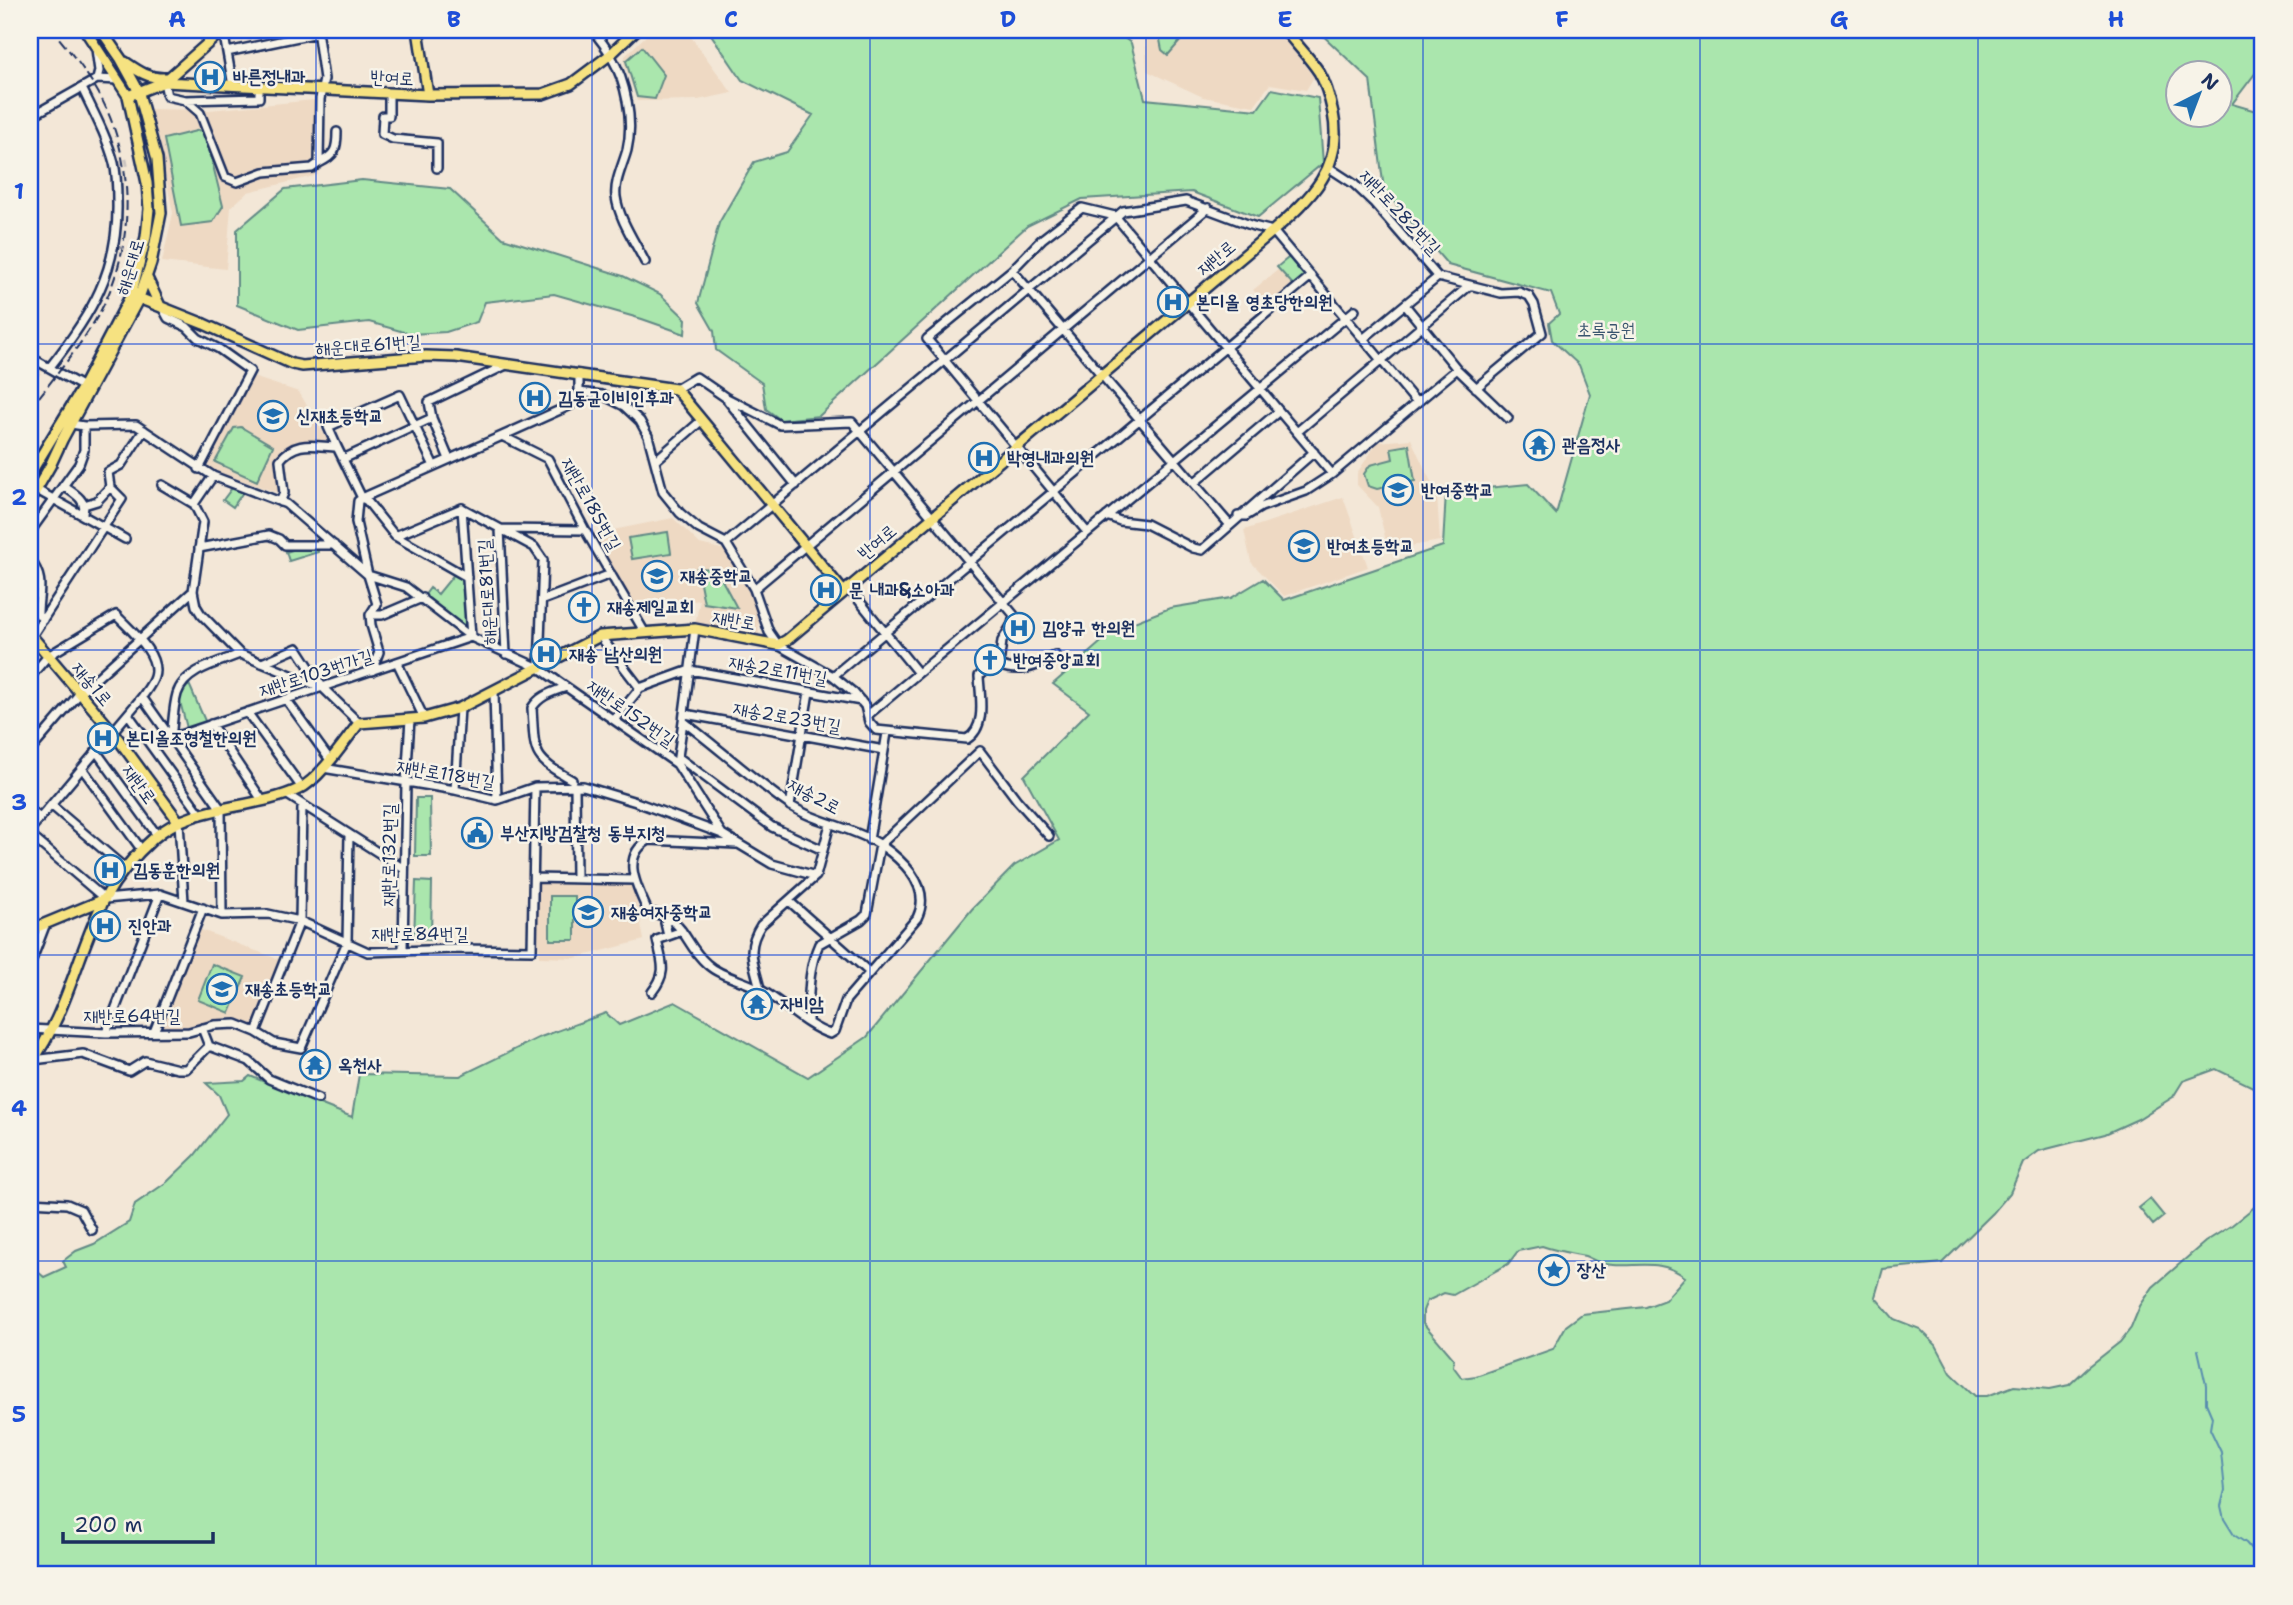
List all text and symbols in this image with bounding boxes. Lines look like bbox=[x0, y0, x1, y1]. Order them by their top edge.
text: A bbox=[168, 4, 186, 34]
text: B bbox=[447, 4, 461, 34]
text: C bbox=[724, 4, 738, 34]
text: D bbox=[1000, 4, 1016, 34]
text: E bbox=[1277, 4, 1293, 34]
text: F bbox=[1555, 4, 1569, 34]
text: G bbox=[1830, 4, 1849, 34]
text: H bbox=[2108, 4, 2124, 34]
hospital icon: 바른정내과 bbox=[193, 60, 227, 94]
north arrow bbox=[2164, 60, 2234, 130]
place label: 바른정내과 bbox=[233, 65, 306, 89]
street label: 반여로 bbox=[370, 65, 414, 91]
text: N bbox=[2196, 67, 2224, 96]
street label: 재반로282번길 bbox=[1354, 164, 1446, 260]
text: 1 bbox=[14, 176, 24, 206]
street label: 재반로 bbox=[1192, 235, 1240, 281]
street label: 해운대로 bbox=[110, 236, 150, 298]
hospital icon: 본디올 영초당한의원 bbox=[1156, 285, 1190, 319]
place label: 본디올 영초당한의원 bbox=[1196, 290, 1333, 314]
park label: 초록공원 bbox=[1577, 318, 1635, 342]
street label: 해운대로61번길 bbox=[314, 329, 422, 361]
hospital icon: 김동균이비인후과 bbox=[518, 381, 552, 415]
place label: 김동균이비인후과 bbox=[558, 386, 674, 410]
school or university icon: 신재초등학교 bbox=[256, 399, 290, 433]
place label: 신재초등학교 bbox=[296, 404, 383, 428]
temple icon: 관음정사 bbox=[1522, 428, 1556, 462]
place label: 관음정사 bbox=[1562, 433, 1620, 457]
hospital icon: 박영내과의원 bbox=[967, 441, 1001, 475]
place label: 박영내과의원 bbox=[1007, 446, 1094, 470]
street label: 재반로185번길 bbox=[556, 453, 627, 555]
school or university icon: 반여중학교 bbox=[1381, 473, 1415, 507]
place label: 반여중학교 bbox=[1421, 478, 1493, 502]
text: 2 bbox=[11, 482, 27, 512]
street label: 반여로 bbox=[853, 519, 901, 565]
school or university icon: 반여초등학교 bbox=[1287, 529, 1321, 563]
place label: 반여초등학교 bbox=[1327, 534, 1414, 558]
street label: 해운대로81번길 bbox=[472, 538, 502, 646]
school or university icon: 재송중학교 bbox=[640, 559, 674, 593]
place label: 재송중학교 bbox=[680, 564, 752, 588]
hospital icon: 문 내과&소아과 bbox=[809, 573, 843, 607]
place label: 문 내과&소아과 bbox=[849, 578, 955, 602]
church icon: 재송제일교회 bbox=[567, 590, 601, 624]
place label: 재송제일교회 bbox=[607, 595, 694, 619]
street label: 재반로 bbox=[711, 604, 757, 636]
hospital icon: 김양규 한의원 bbox=[1002, 611, 1036, 645]
place label: 김양규 한의원 bbox=[1042, 616, 1135, 640]
hospital icon: 재송 남산의원 bbox=[529, 637, 563, 671]
place label: 재송 남산의원 bbox=[569, 642, 662, 666]
street label: 재반로103번가길 bbox=[256, 643, 376, 703]
church icon: 반여중앙교회 bbox=[973, 643, 1007, 677]
place label: 반여중앙교회 bbox=[1013, 648, 1100, 672]
street label: 재송2로11번길 bbox=[727, 650, 830, 691]
street label: 재송1로 bbox=[66, 657, 118, 711]
street label: 재반로152번길 bbox=[582, 674, 680, 752]
street label: 재송2로23번길 bbox=[731, 696, 843, 738]
hospital icon: 본디올조형철한의원 bbox=[86, 721, 120, 755]
place label: 본디올조형철한의원 bbox=[126, 726, 256, 750]
street label: 재반로118번길 bbox=[395, 754, 497, 795]
street label: 재반로 bbox=[117, 759, 161, 809]
street label: 재송2로 bbox=[784, 772, 844, 820]
text: 3 bbox=[11, 787, 27, 817]
street label: 재반로132번길 bbox=[376, 803, 402, 907]
public building icon: 부산지방검찰청 동부지청 bbox=[460, 816, 494, 850]
place label: 부산지방검찰청 동부지청 bbox=[500, 821, 666, 845]
hospital icon: 김동훈한의원 bbox=[93, 853, 127, 887]
place label: 김동훈한의원 bbox=[133, 858, 220, 882]
school or university icon: 재송여자중학교 bbox=[571, 895, 605, 929]
place label: 재송여자중학교 bbox=[611, 900, 712, 924]
hospital icon: 진안과 bbox=[88, 909, 122, 943]
place label: 진안과 bbox=[128, 914, 172, 938]
street label: 재반로84번길 bbox=[372, 922, 469, 946]
school or university icon: 재송초등학교 bbox=[205, 972, 239, 1006]
place label: 재송초등학교 bbox=[245, 977, 332, 1001]
temple icon: 자비암 bbox=[740, 987, 774, 1021]
place label: 자비암 bbox=[780, 992, 824, 1016]
street label: 재반로64번길 bbox=[84, 1004, 181, 1028]
temple icon: 옥천사 bbox=[298, 1048, 332, 1082]
place label: 옥천사 bbox=[338, 1053, 382, 1077]
text: 4 bbox=[11, 1093, 27, 1123]
place icon: 장산 bbox=[1537, 1253, 1571, 1287]
place label: 장산 bbox=[1576, 1258, 1606, 1282]
text: 5 bbox=[12, 1399, 26, 1429]
scale bar bbox=[63, 1500, 214, 1544]
text: 200 m bbox=[74, 1511, 143, 1539]

